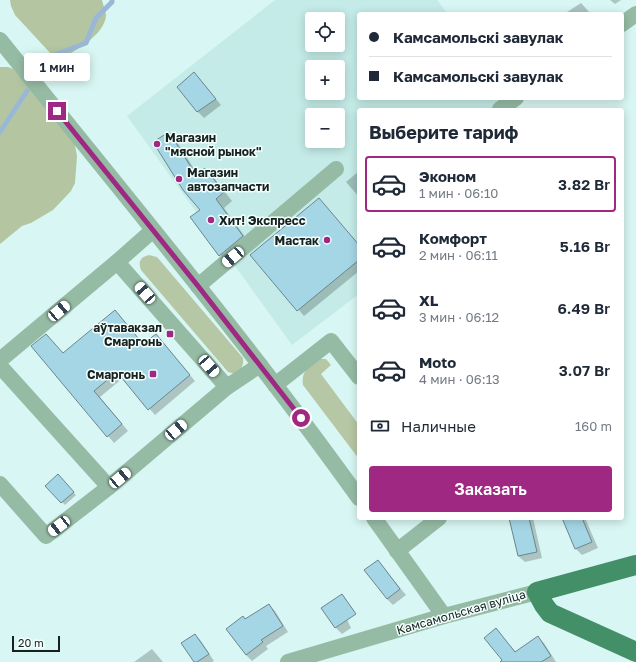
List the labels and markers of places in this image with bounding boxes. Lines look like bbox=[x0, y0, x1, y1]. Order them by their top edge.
place label: Магазин "мясной рынок" bbox=[165, 130, 262, 159]
marker: Магазин "мясной рынок" bbox=[152, 139, 162, 149]
place label: Магазин автозапчасти bbox=[187, 165, 269, 194]
marker: Магазин автозапчасти bbox=[174, 174, 184, 184]
place label: Хит! Экспресс bbox=[219, 213, 306, 228]
marker: Хит! Экспресс bbox=[206, 215, 216, 225]
place label: Мастак bbox=[275, 233, 319, 248]
marker: Мастак bbox=[322, 235, 332, 245]
place label: аўтавакзал Смаргонь bbox=[93, 320, 162, 349]
marker: аўтавакзал Смаргонь bbox=[165, 329, 175, 339]
place label: Смаргонь bbox=[87, 367, 145, 382]
marker: Смаргонь bbox=[148, 369, 158, 379]

